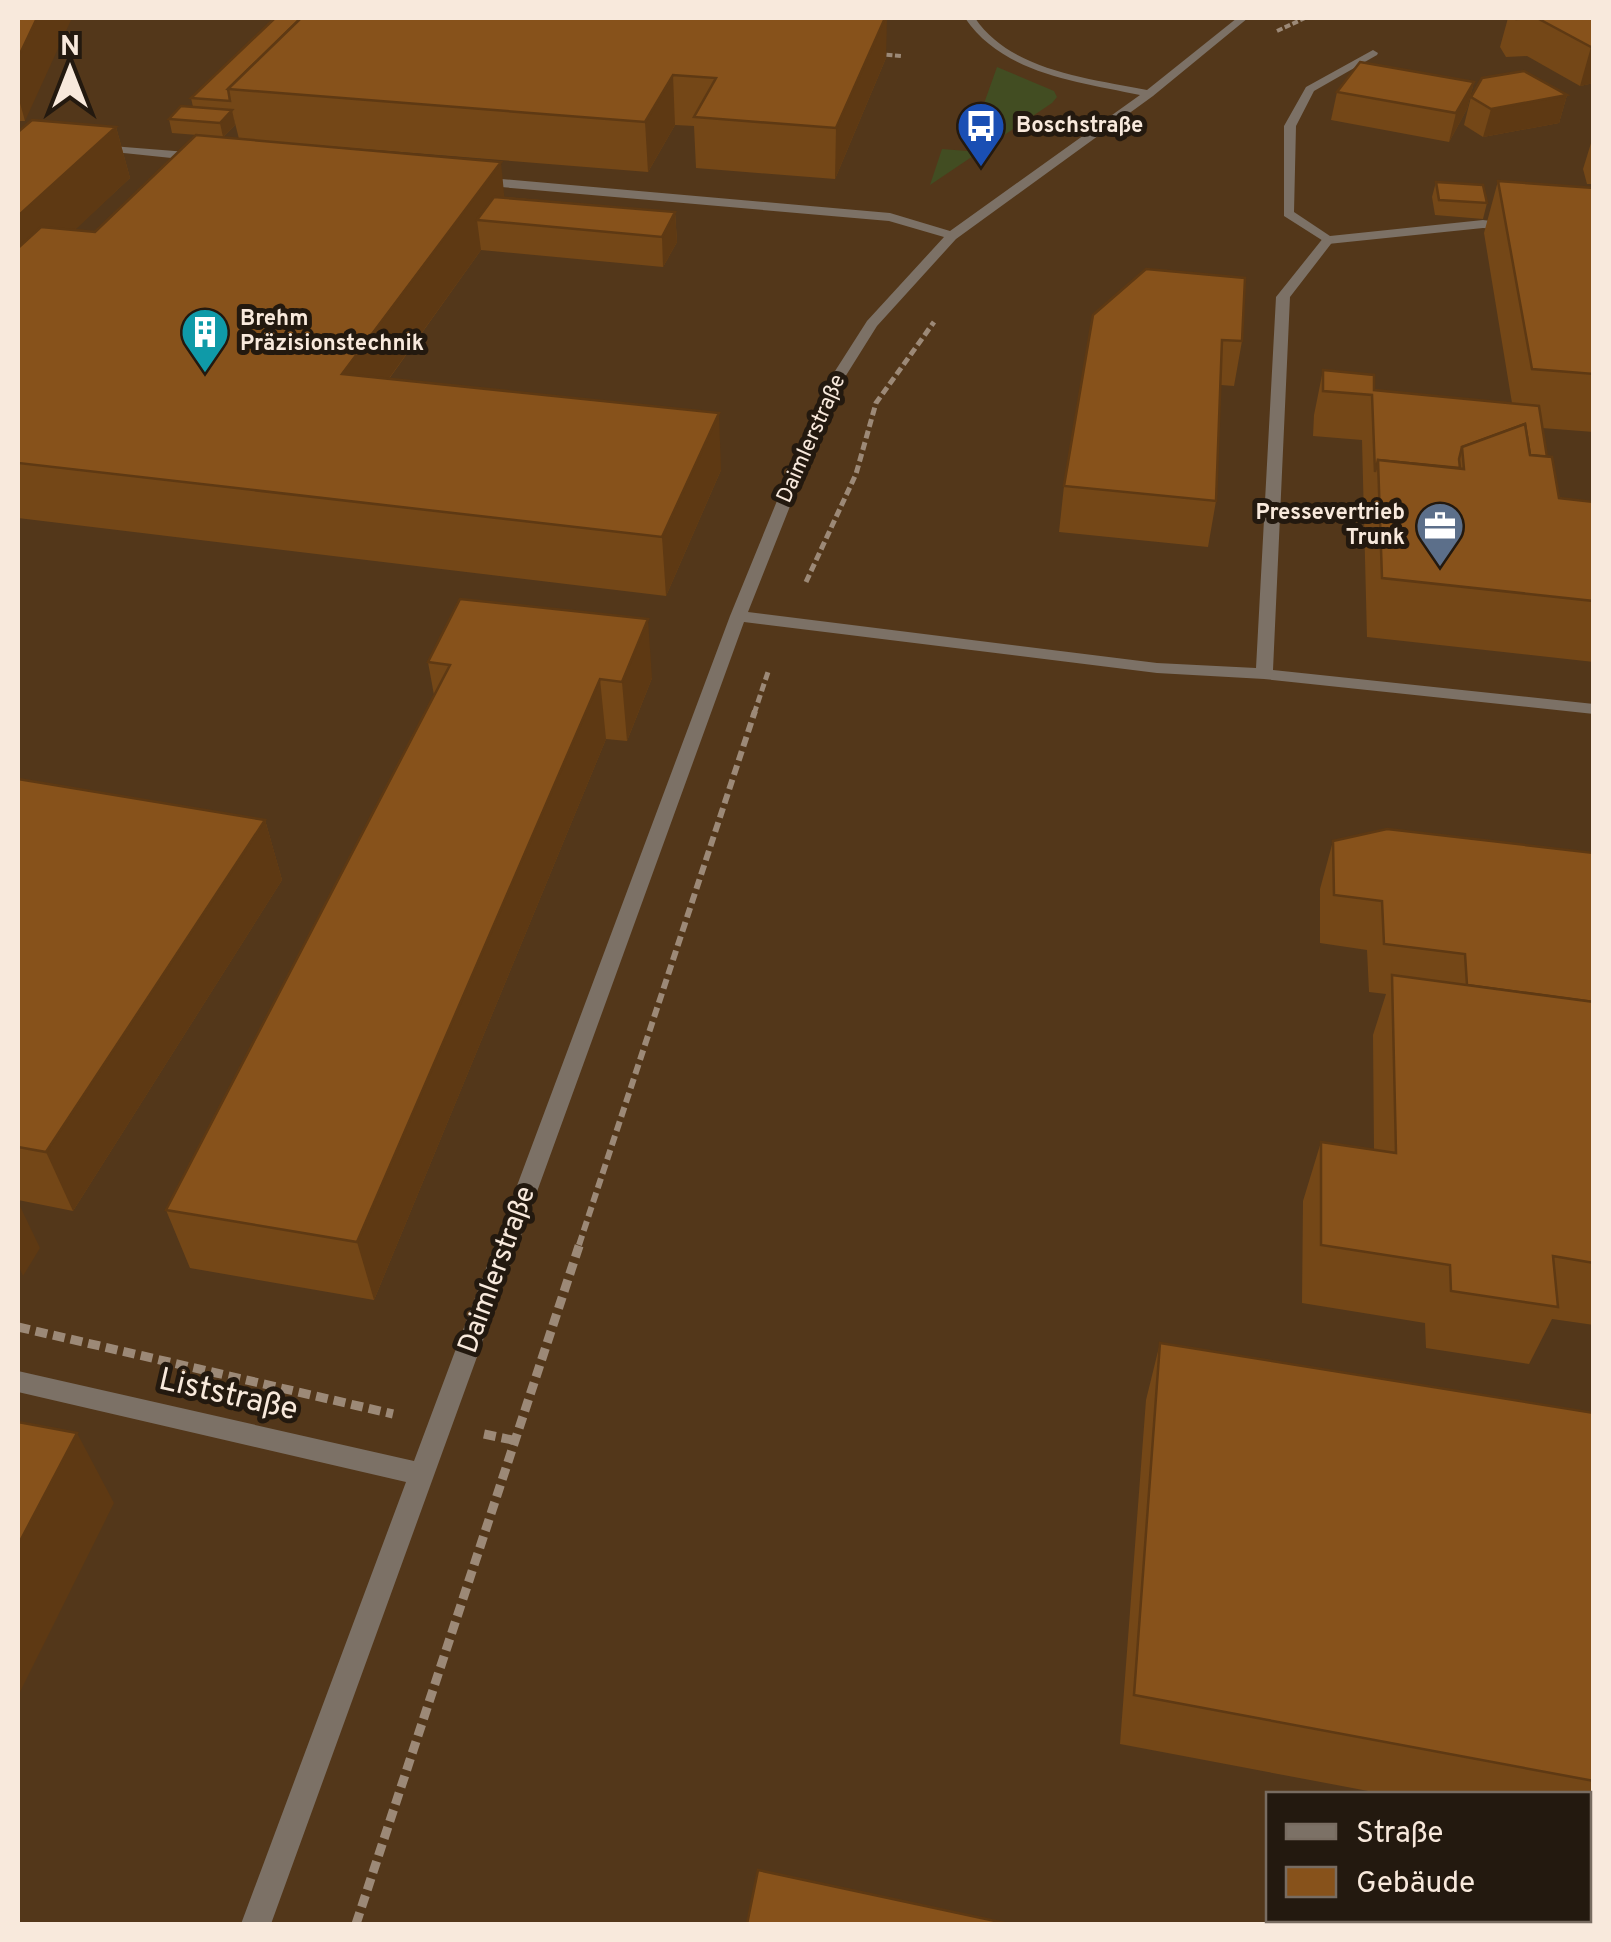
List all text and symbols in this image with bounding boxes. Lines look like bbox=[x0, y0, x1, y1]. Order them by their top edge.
north arrow bbox=[20, 20, 120, 120]
text: N bbox=[60, 30, 80, 66]
bus stop icon: Boschstraße bbox=[955, 100, 1007, 168]
place label: Boschstraße bbox=[1016, 113, 1143, 140]
building icon: Brehm Präzisionstechnik bbox=[179, 306, 231, 374]
place label: Brehm Präzisionstechnik bbox=[240, 306, 424, 358]
street label: Daimlerstraße bbox=[772, 371, 852, 507]
place label: Pressevertrieb Trunk bbox=[1255, 500, 1405, 552]
office icon: Pressevertrieb Trunk bbox=[1414, 500, 1466, 568]
street label: Daimlerstraße bbox=[451, 1181, 545, 1359]
street label: Liststraße bbox=[155, 1361, 301, 1431]
legend bbox=[1266, 1792, 1591, 1922]
text: Straße bbox=[1356, 1816, 1443, 1853]
text: Gebäude bbox=[1356, 1866, 1475, 1903]

